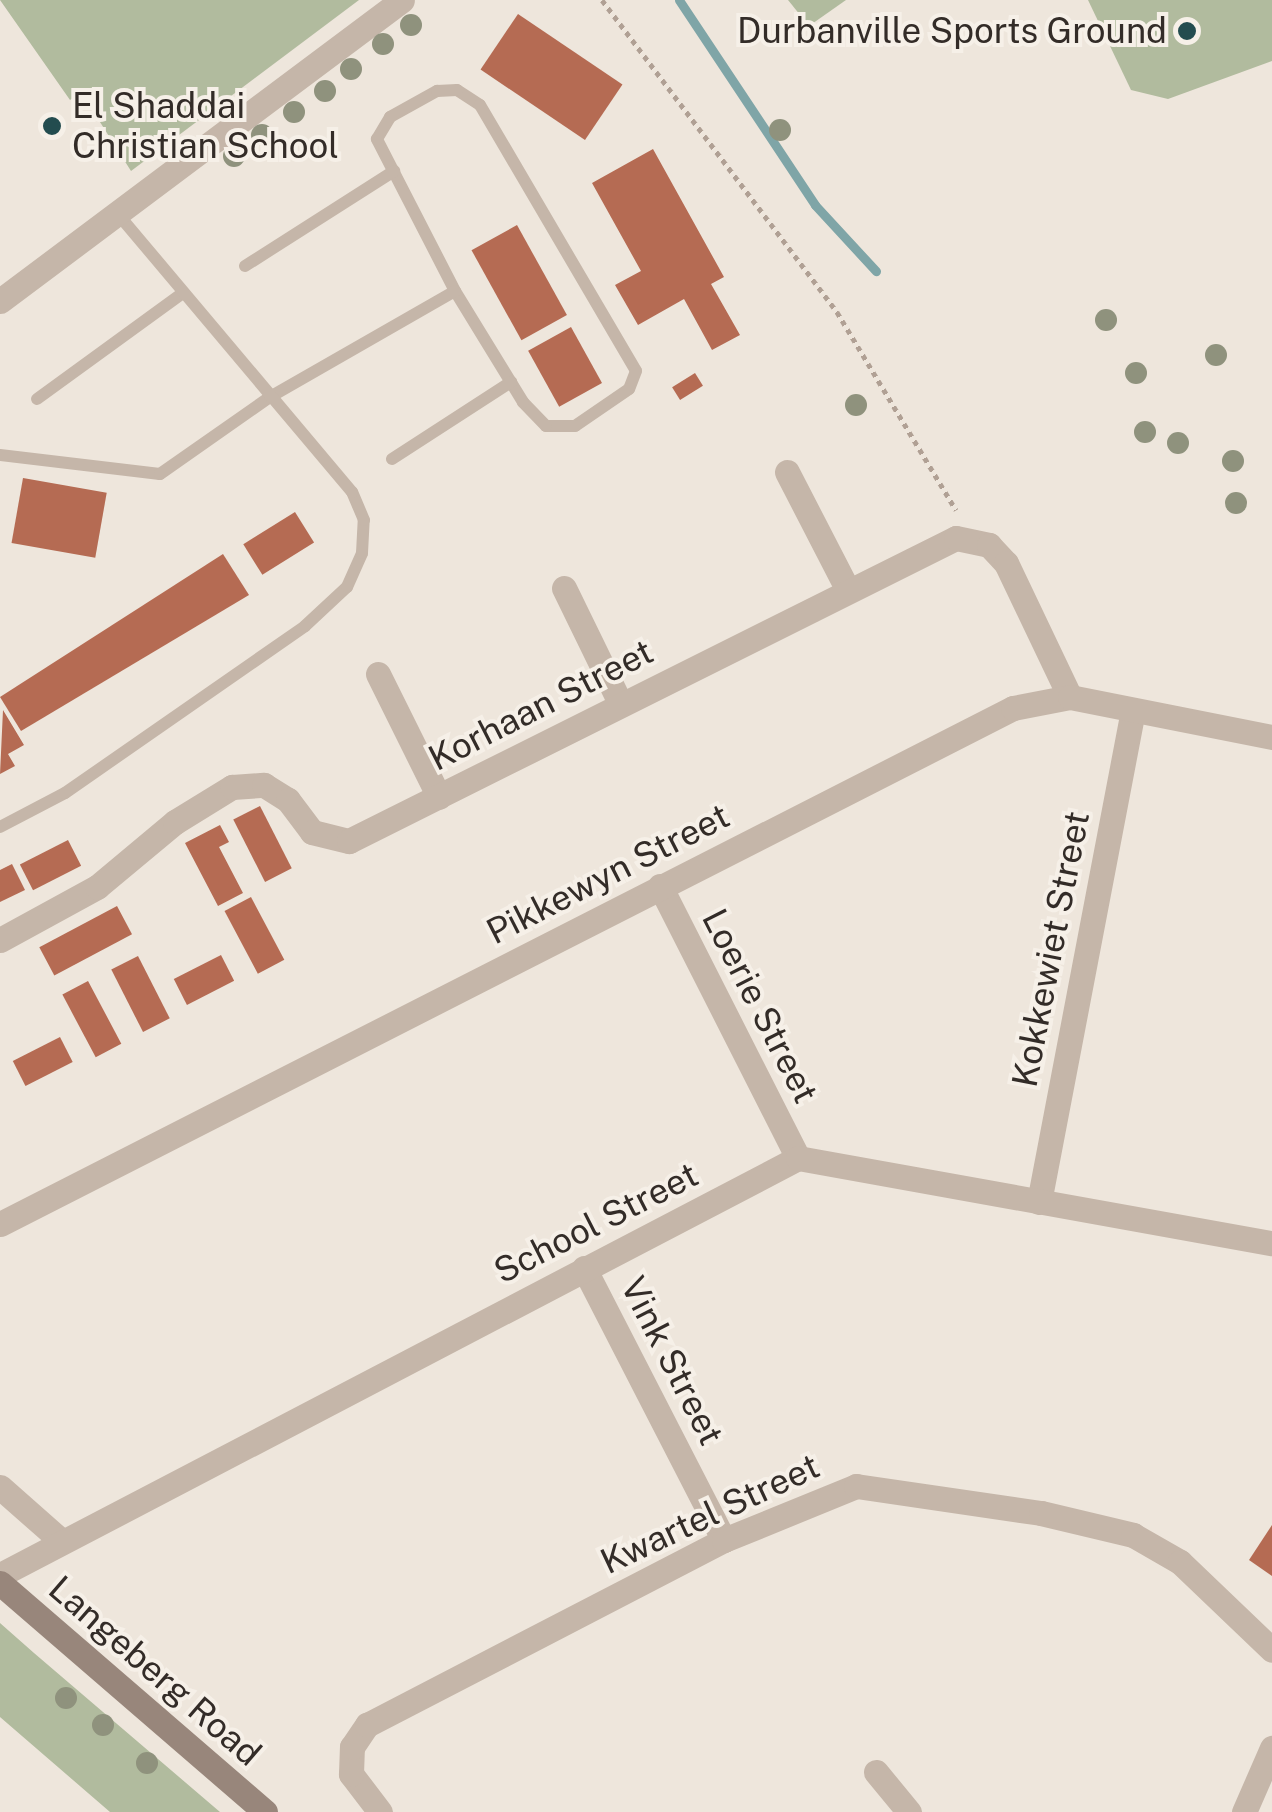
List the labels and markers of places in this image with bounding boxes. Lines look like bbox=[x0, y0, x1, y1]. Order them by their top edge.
place label: Durbanville Sports Ground bbox=[737, 10, 1167, 52]
marker: Durbanville Sports Ground bbox=[1176, 20, 1198, 42]
place label: El Shaddai Christian School bbox=[72, 85, 339, 167]
marker: El Shaddai Christian School bbox=[41, 115, 63, 137]

